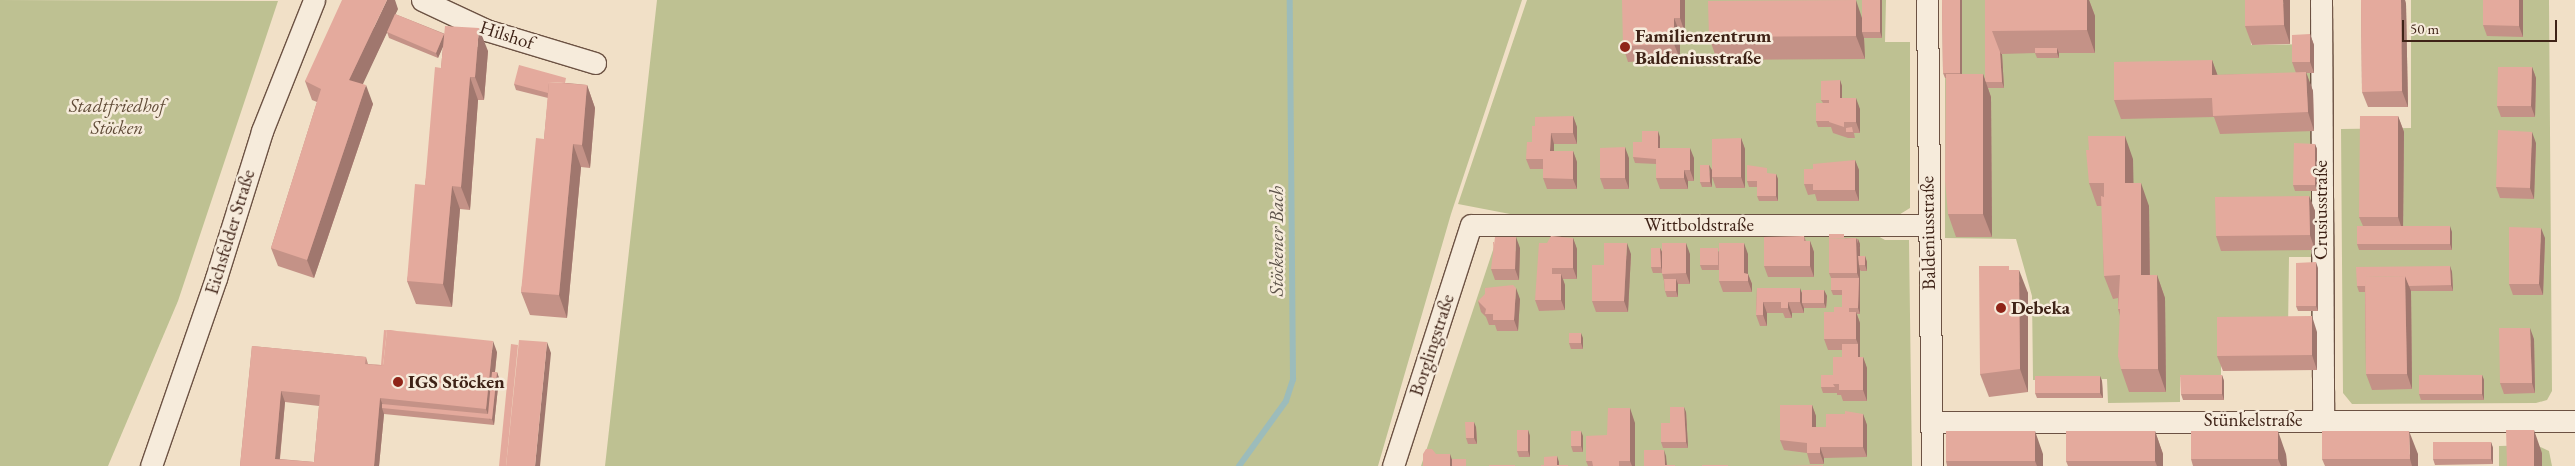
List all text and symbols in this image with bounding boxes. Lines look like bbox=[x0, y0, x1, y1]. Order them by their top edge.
scale bar bbox=[2405, 10, 2560, 42]
street label: Hilshof bbox=[477, 16, 537, 54]
text: 50 m bbox=[2410, 19, 2439, 38]
place label: Familienzentrum Baldeniusstraße bbox=[1635, 25, 1771, 69]
marker: Familienzentrum Baldeniusstraße bbox=[1619, 41, 1631, 53]
park label: Stadtfriedhof Stöcken bbox=[69, 95, 165, 139]
street label: Crusiusstraße bbox=[2310, 160, 2332, 260]
street label: Eichsfelder Straße bbox=[200, 167, 260, 297]
street label: Baldeniusstraße bbox=[1916, 176, 1940, 290]
water label: Stöckener Bach bbox=[1264, 186, 1288, 296]
street label: Wittboldstraße bbox=[1644, 214, 1754, 236]
street label: Borglingstraße bbox=[1405, 291, 1459, 399]
place label: Debeka bbox=[2011, 297, 2070, 319]
marker: Debeka bbox=[1995, 302, 2007, 314]
place label: IGS Stöcken bbox=[408, 371, 505, 393]
marker: IGS Stöcken bbox=[392, 376, 404, 388]
street label: Stünkelstraße bbox=[2204, 409, 2302, 431]

